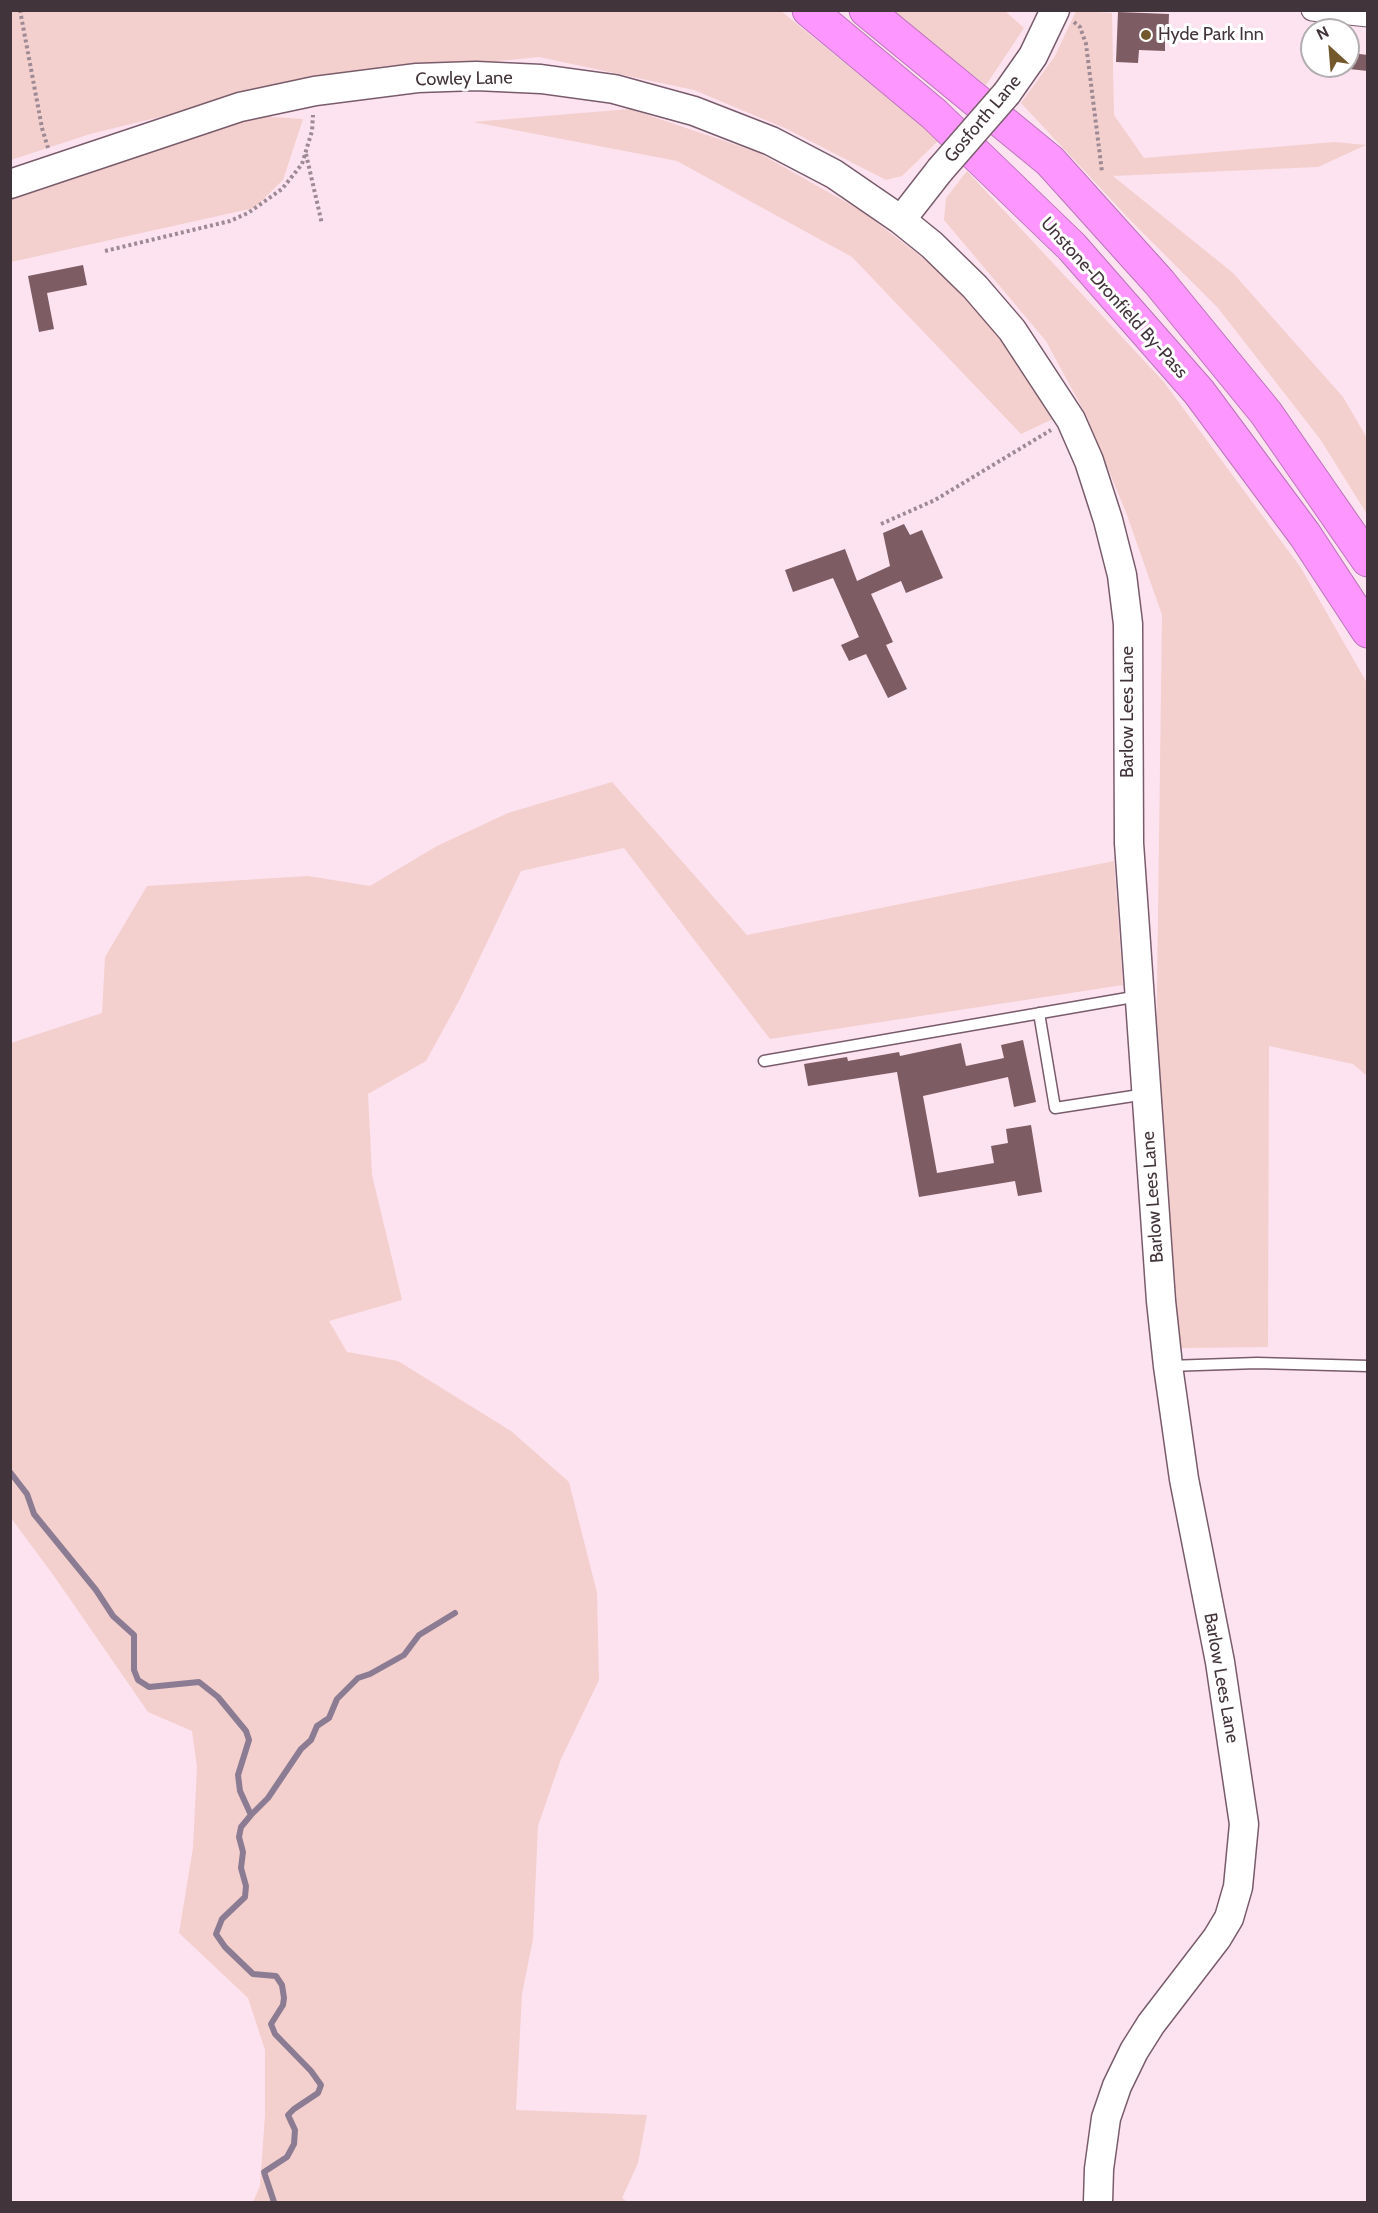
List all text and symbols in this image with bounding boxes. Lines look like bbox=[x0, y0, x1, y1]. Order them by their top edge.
north arrow bbox=[1300, 18, 1360, 78]
text: N bbox=[1314, 22, 1332, 44]
place label: Hyde Park Inn bbox=[1158, 24, 1264, 46]
marker: Hyde Park Inn bbox=[1139, 28, 1153, 42]
street label: Cowley Lane bbox=[415, 67, 513, 91]
street label: Gosforth Lane bbox=[940, 71, 1026, 167]
street label: Unstone-Dronfield By-Pass bbox=[1036, 213, 1192, 383]
street label: Barlow Lees Lane bbox=[1117, 646, 1139, 778]
street label: Barlow Lees Lane bbox=[1138, 1130, 1168, 1264]
street label: Barlow Lees Lane bbox=[1199, 1611, 1243, 1745]

